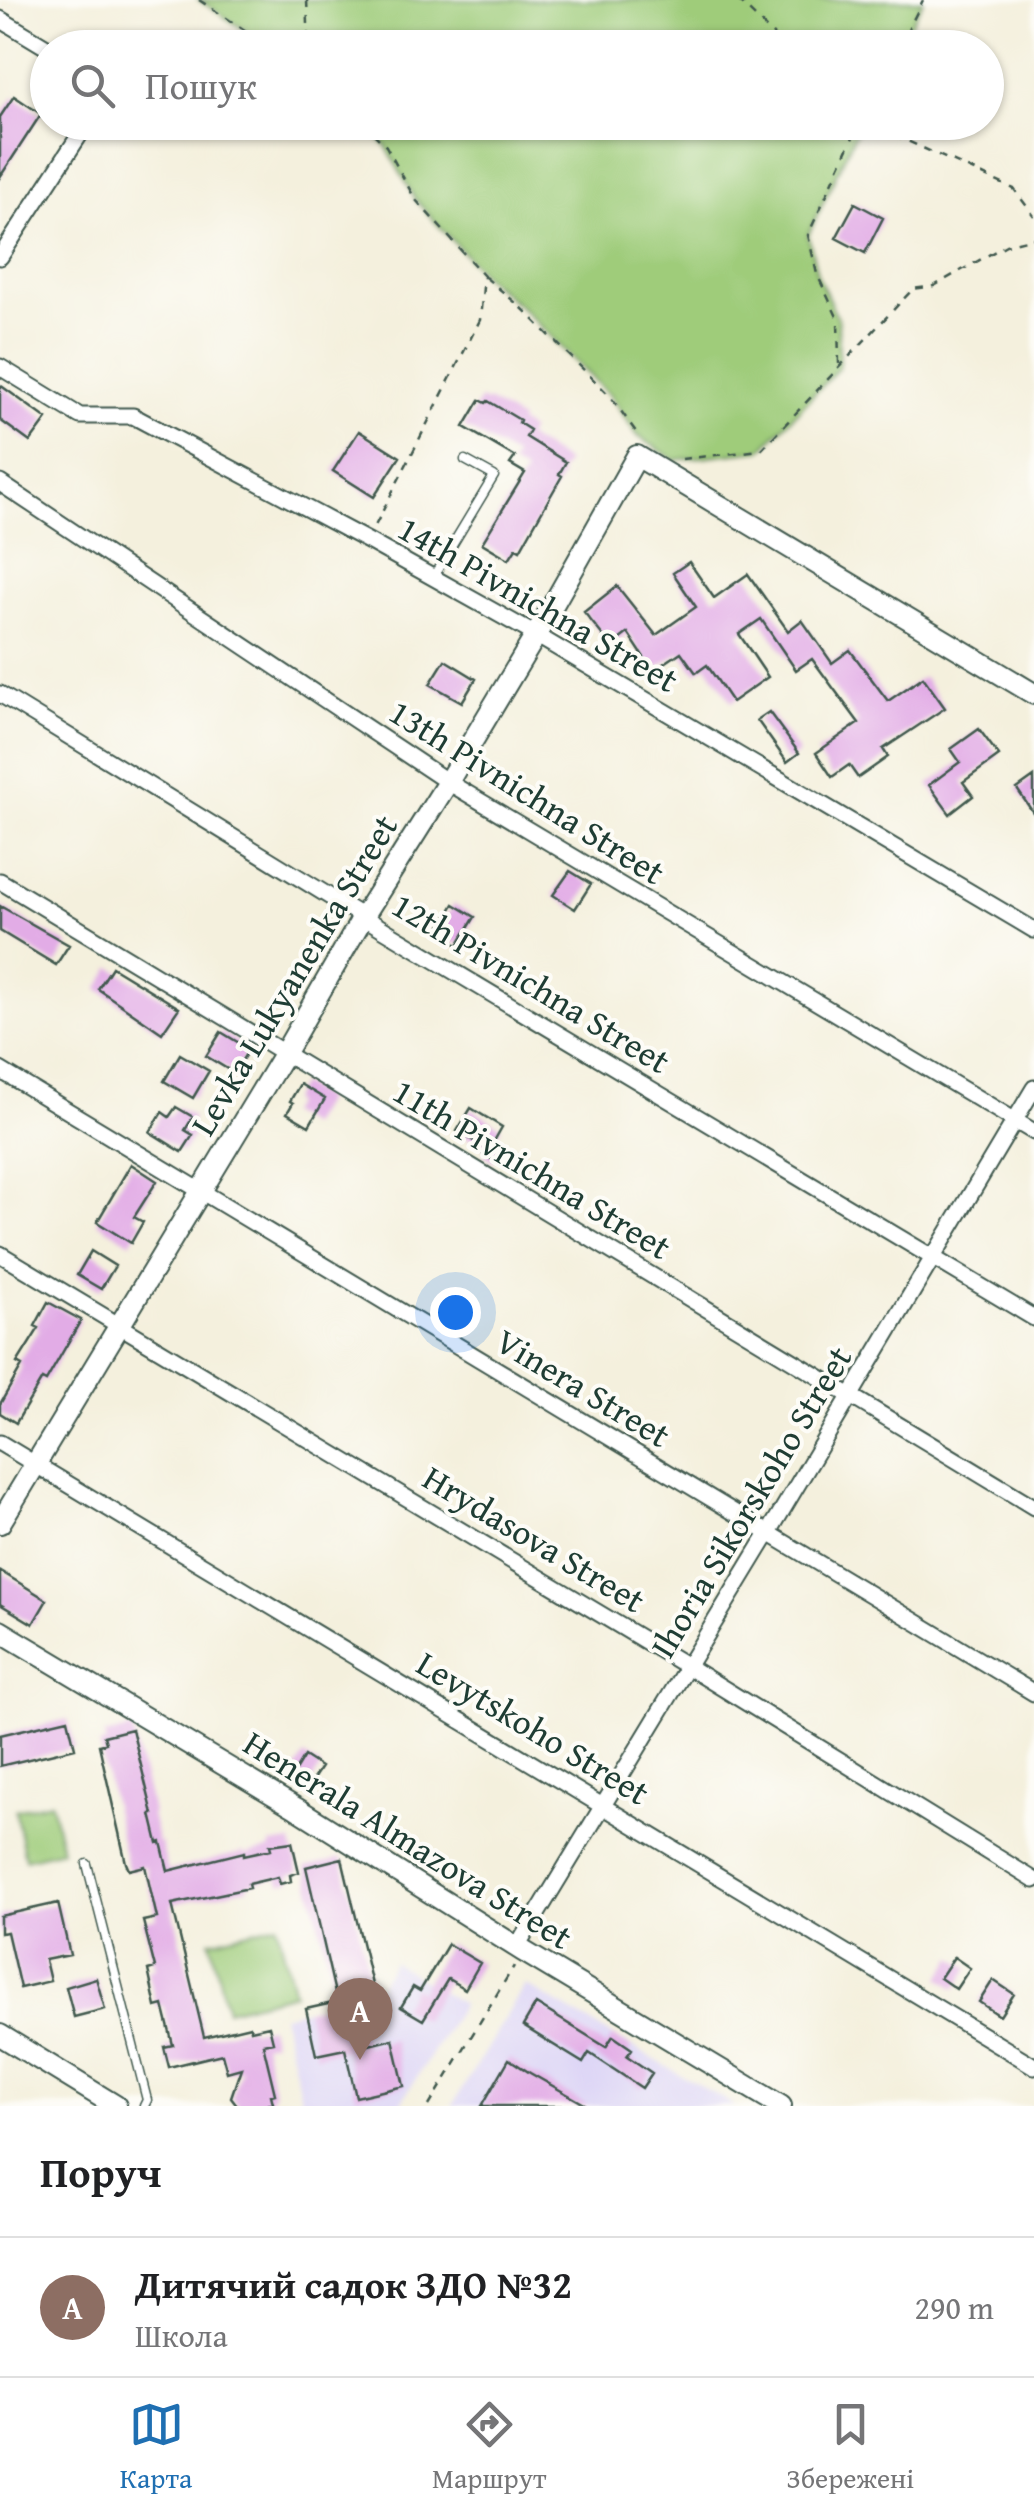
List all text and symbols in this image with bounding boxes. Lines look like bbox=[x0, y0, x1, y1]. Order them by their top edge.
search box bbox=[30, 30, 1004, 140]
text: Пошук bbox=[145, 57, 257, 113]
icon: search bbox=[65, 58, 120, 113]
street label: 14th Pivnichna Street bbox=[389, 502, 688, 705]
street label: 13th Pivnichna Street bbox=[380, 686, 675, 897]
street label: Levka Lukyanenka Street bbox=[177, 805, 410, 1145]
street label: 12th Pivnichna Street bbox=[383, 879, 680, 1086]
street label: 11th Pivnichna Street bbox=[384, 1065, 681, 1272]
your location bbox=[430, 1287, 481, 1338]
street label: Vinera Street bbox=[486, 1315, 680, 1460]
street label: Ihoria Sikorskoho Street bbox=[637, 1336, 864, 1667]
street label: Hrydasova Street bbox=[414, 1452, 655, 1625]
street label: Levytskoho Street bbox=[407, 1638, 659, 1817]
street label: Henerala Almazova Street bbox=[234, 1718, 582, 1962]
pin: A bbox=[328, 1978, 392, 2060]
text: Поруч bbox=[40, 2141, 161, 2202]
text: Дитячий садок ЗДО №32 bbox=[135, 2256, 572, 2312]
text: A bbox=[62, 2284, 83, 2331]
text: 290 m bbox=[915, 2284, 994, 2331]
text: Школа bbox=[135, 2312, 228, 2359]
tab: Карта bbox=[120, 2397, 192, 2498]
tab: Маршрут bbox=[432, 2397, 547, 2498]
tab: Збережені bbox=[786, 2397, 914, 2498]

